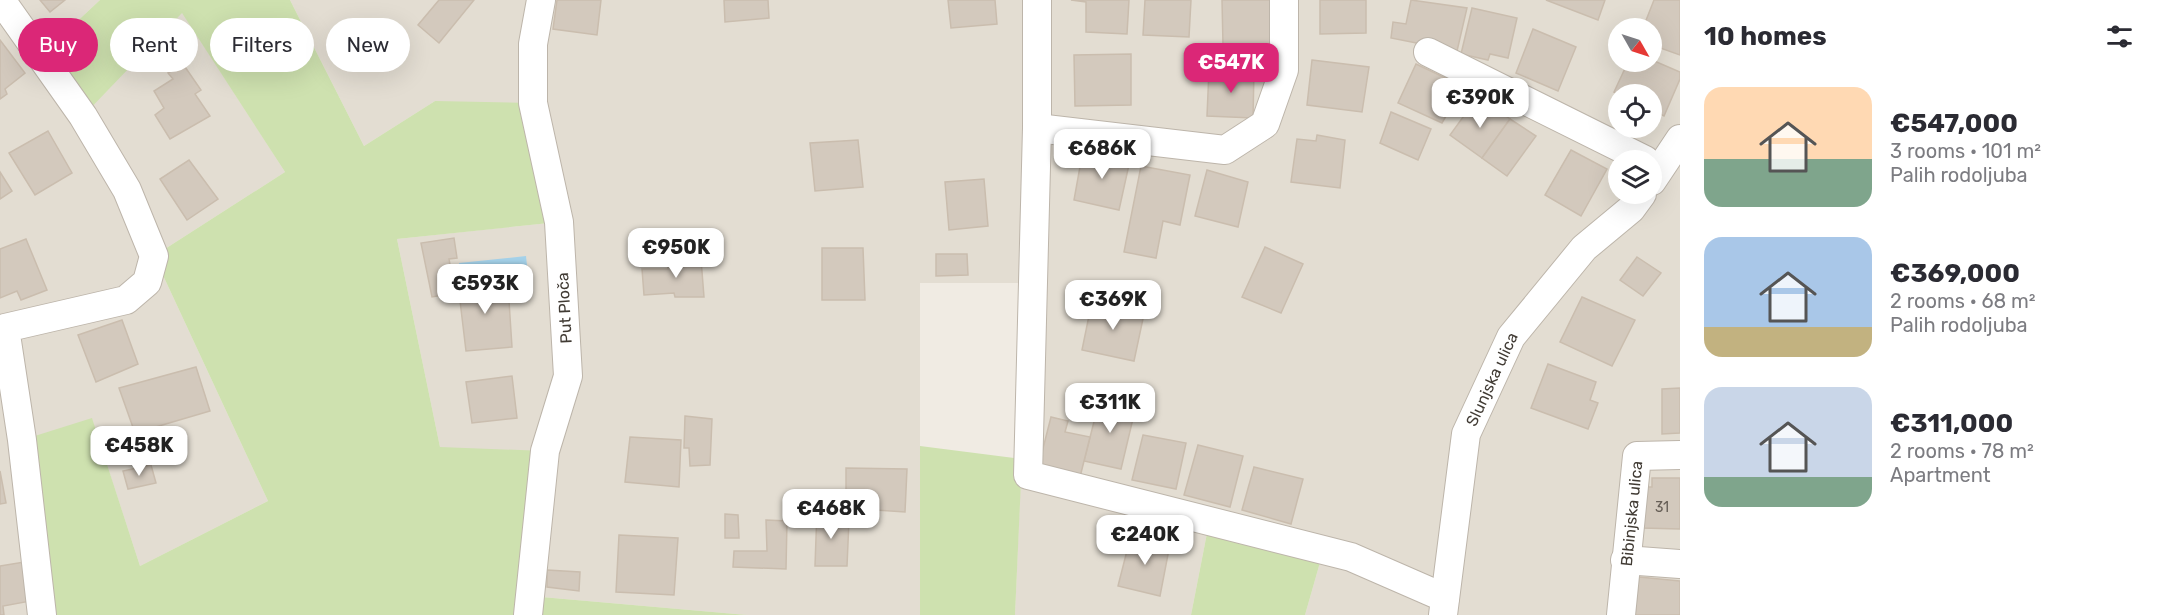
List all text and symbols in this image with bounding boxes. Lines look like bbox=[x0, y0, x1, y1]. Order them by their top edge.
chip: Buy bbox=[18, 18, 98, 72]
chip: Rent bbox=[110, 18, 198, 72]
chip: Filters bbox=[210, 18, 314, 72]
chip: New bbox=[326, 18, 410, 72]
north arrow bbox=[1608, 18, 1662, 72]
map controls bbox=[1608, 18, 1662, 204]
icon: filters bbox=[2103, 20, 2136, 53]
text: 10 homes bbox=[1704, 21, 1827, 52]
pin: €547K bbox=[1189, 43, 1273, 94]
text: €547K bbox=[1198, 50, 1264, 74]
pin: €390K bbox=[1438, 78, 1522, 129]
button: locate bbox=[1608, 84, 1662, 138]
text: €390K bbox=[1446, 85, 1514, 109]
text: €547,000 bbox=[1890, 108, 2018, 139]
icon: home bbox=[1752, 111, 1824, 183]
pin: €686K bbox=[1060, 129, 1144, 180]
text: €686K bbox=[1068, 136, 1136, 160]
text: 3 rooms · 101 m² bbox=[1890, 139, 2041, 163]
button: layers bbox=[1608, 150, 1662, 204]
text: Palih rodoljuba bbox=[1890, 163, 2028, 187]
pin: €950K bbox=[634, 228, 718, 279]
text: €950K bbox=[642, 235, 710, 259]
text: €369,000 bbox=[1890, 258, 2020, 289]
icon: home bbox=[1752, 261, 1824, 333]
pin: €593K bbox=[443, 264, 527, 315]
text: €593K bbox=[451, 271, 519, 295]
street label: Put Ploča bbox=[553, 272, 576, 344]
pin: €369K bbox=[1071, 280, 1155, 331]
text: €369K bbox=[1079, 287, 1147, 311]
text: 2 rooms · 68 m² bbox=[1890, 289, 2036, 313]
text: Palih rodoljuba bbox=[1890, 313, 2028, 337]
street label: Slunjska ulica bbox=[1462, 329, 1522, 429]
pin: €311K bbox=[1068, 383, 1152, 434]
text: €311K bbox=[1079, 390, 1141, 414]
text: €311,000 bbox=[1890, 408, 2013, 439]
icon: home bbox=[1752, 411, 1824, 483]
pin: €458K bbox=[97, 426, 181, 477]
text: €458K bbox=[104, 433, 174, 457]
text: 2 rooms · 78 m² bbox=[1890, 439, 2034, 463]
street label: Bibinjska ulica bbox=[1617, 460, 1646, 567]
text: Apartment bbox=[1890, 463, 1991, 487]
pin: €468K bbox=[789, 489, 873, 540]
text: €468K bbox=[796, 496, 866, 520]
house number: 31 bbox=[1655, 499, 1669, 516]
pin: €240K bbox=[1103, 515, 1187, 566]
text: €240K bbox=[1110, 522, 1180, 546]

